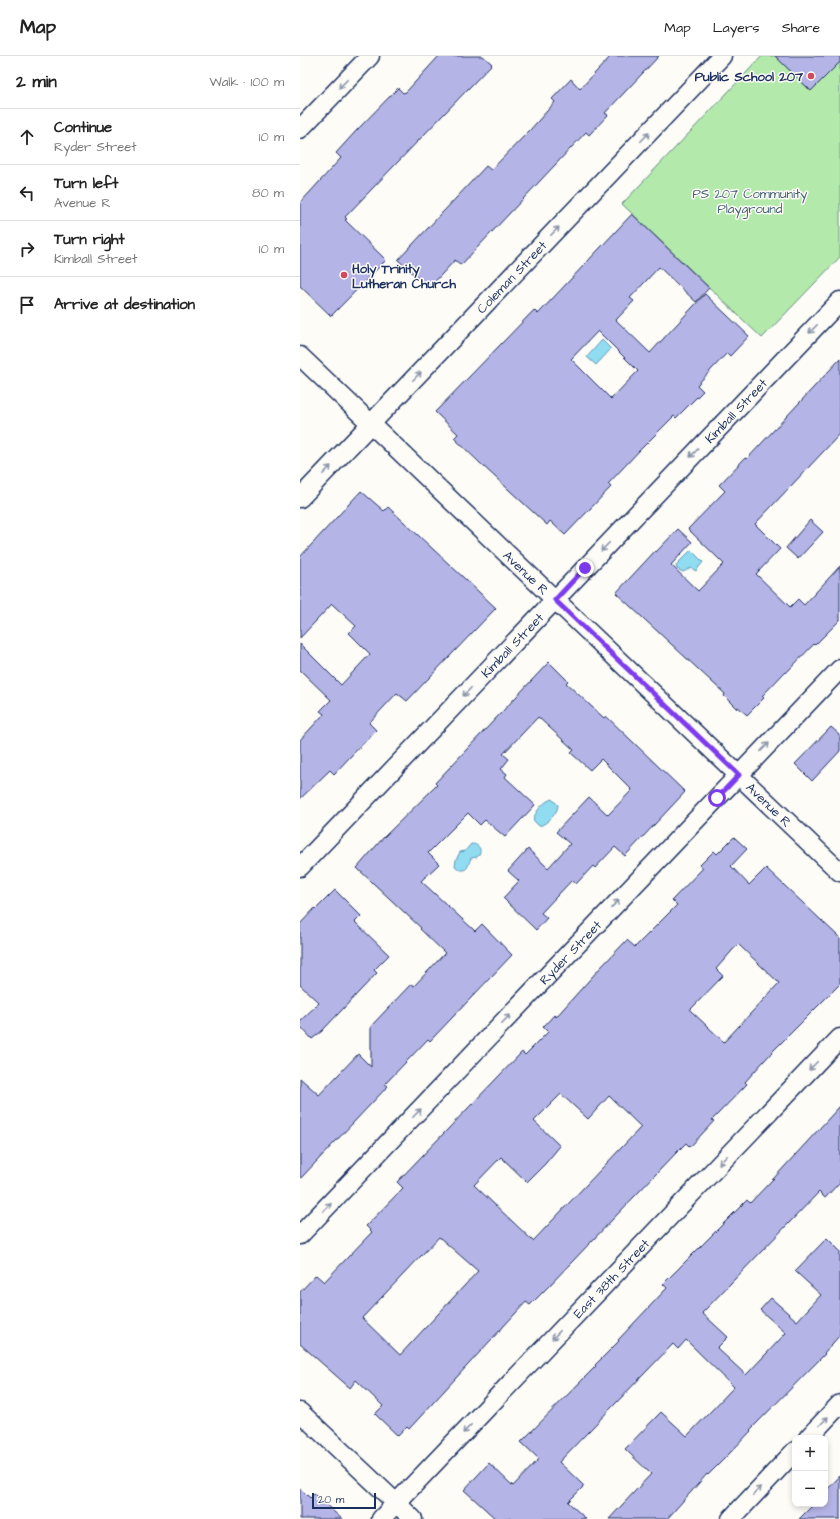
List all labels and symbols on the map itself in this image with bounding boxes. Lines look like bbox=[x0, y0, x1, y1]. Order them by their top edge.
place label: Public School 207 bbox=[695, 68, 804, 86]
marker: Public School 207 bbox=[806, 71, 816, 81]
one-way arrow bbox=[338, 79, 348, 89]
one-way arrow bbox=[640, 132, 649, 142]
park label: PS 207 Community Playground bbox=[693, 185, 807, 219]
one-way arrow bbox=[550, 226, 560, 236]
street label: Coleman Street bbox=[473, 237, 552, 318]
place label: Holy Trinity Lutheran Church bbox=[352, 260, 456, 293]
marker: Holy Trinity Lutheran Church bbox=[339, 270, 349, 280]
one-way arrow bbox=[808, 324, 818, 334]
one-way arrow bbox=[412, 371, 421, 381]
street label: Kimball Street bbox=[701, 374, 772, 448]
one-way arrow bbox=[690, 448, 699, 458]
one-way arrow bbox=[322, 465, 332, 475]
one-way arrow bbox=[601, 542, 610, 552]
street label: Avenue R bbox=[499, 547, 552, 599]
route end bbox=[576, 559, 594, 577]
street label: Kimball Street bbox=[477, 609, 548, 682]
one-way arrow bbox=[462, 687, 471, 697]
one-way arrow bbox=[761, 742, 770, 752]
street label: Avenue R bbox=[742, 779, 795, 831]
route start bbox=[708, 789, 726, 807]
one-way arrow bbox=[611, 899, 620, 909]
street label: Ryder Street bbox=[536, 916, 606, 989]
one-way arrow bbox=[502, 1014, 511, 1024]
one-way arrow bbox=[808, 1061, 818, 1071]
one-way arrow bbox=[412, 1108, 421, 1118]
one-way arrow bbox=[719, 1155, 728, 1165]
one-way arrow bbox=[322, 1202, 332, 1212]
street label: East 38th Street bbox=[569, 1235, 654, 1322]
one-way arrow bbox=[552, 1330, 561, 1340]
one-way arrow bbox=[819, 1416, 829, 1426]
one-way arrow bbox=[462, 1424, 472, 1434]
one-way arrow bbox=[753, 1486, 762, 1496]
scale bar bbox=[312, 1491, 376, 1510]

